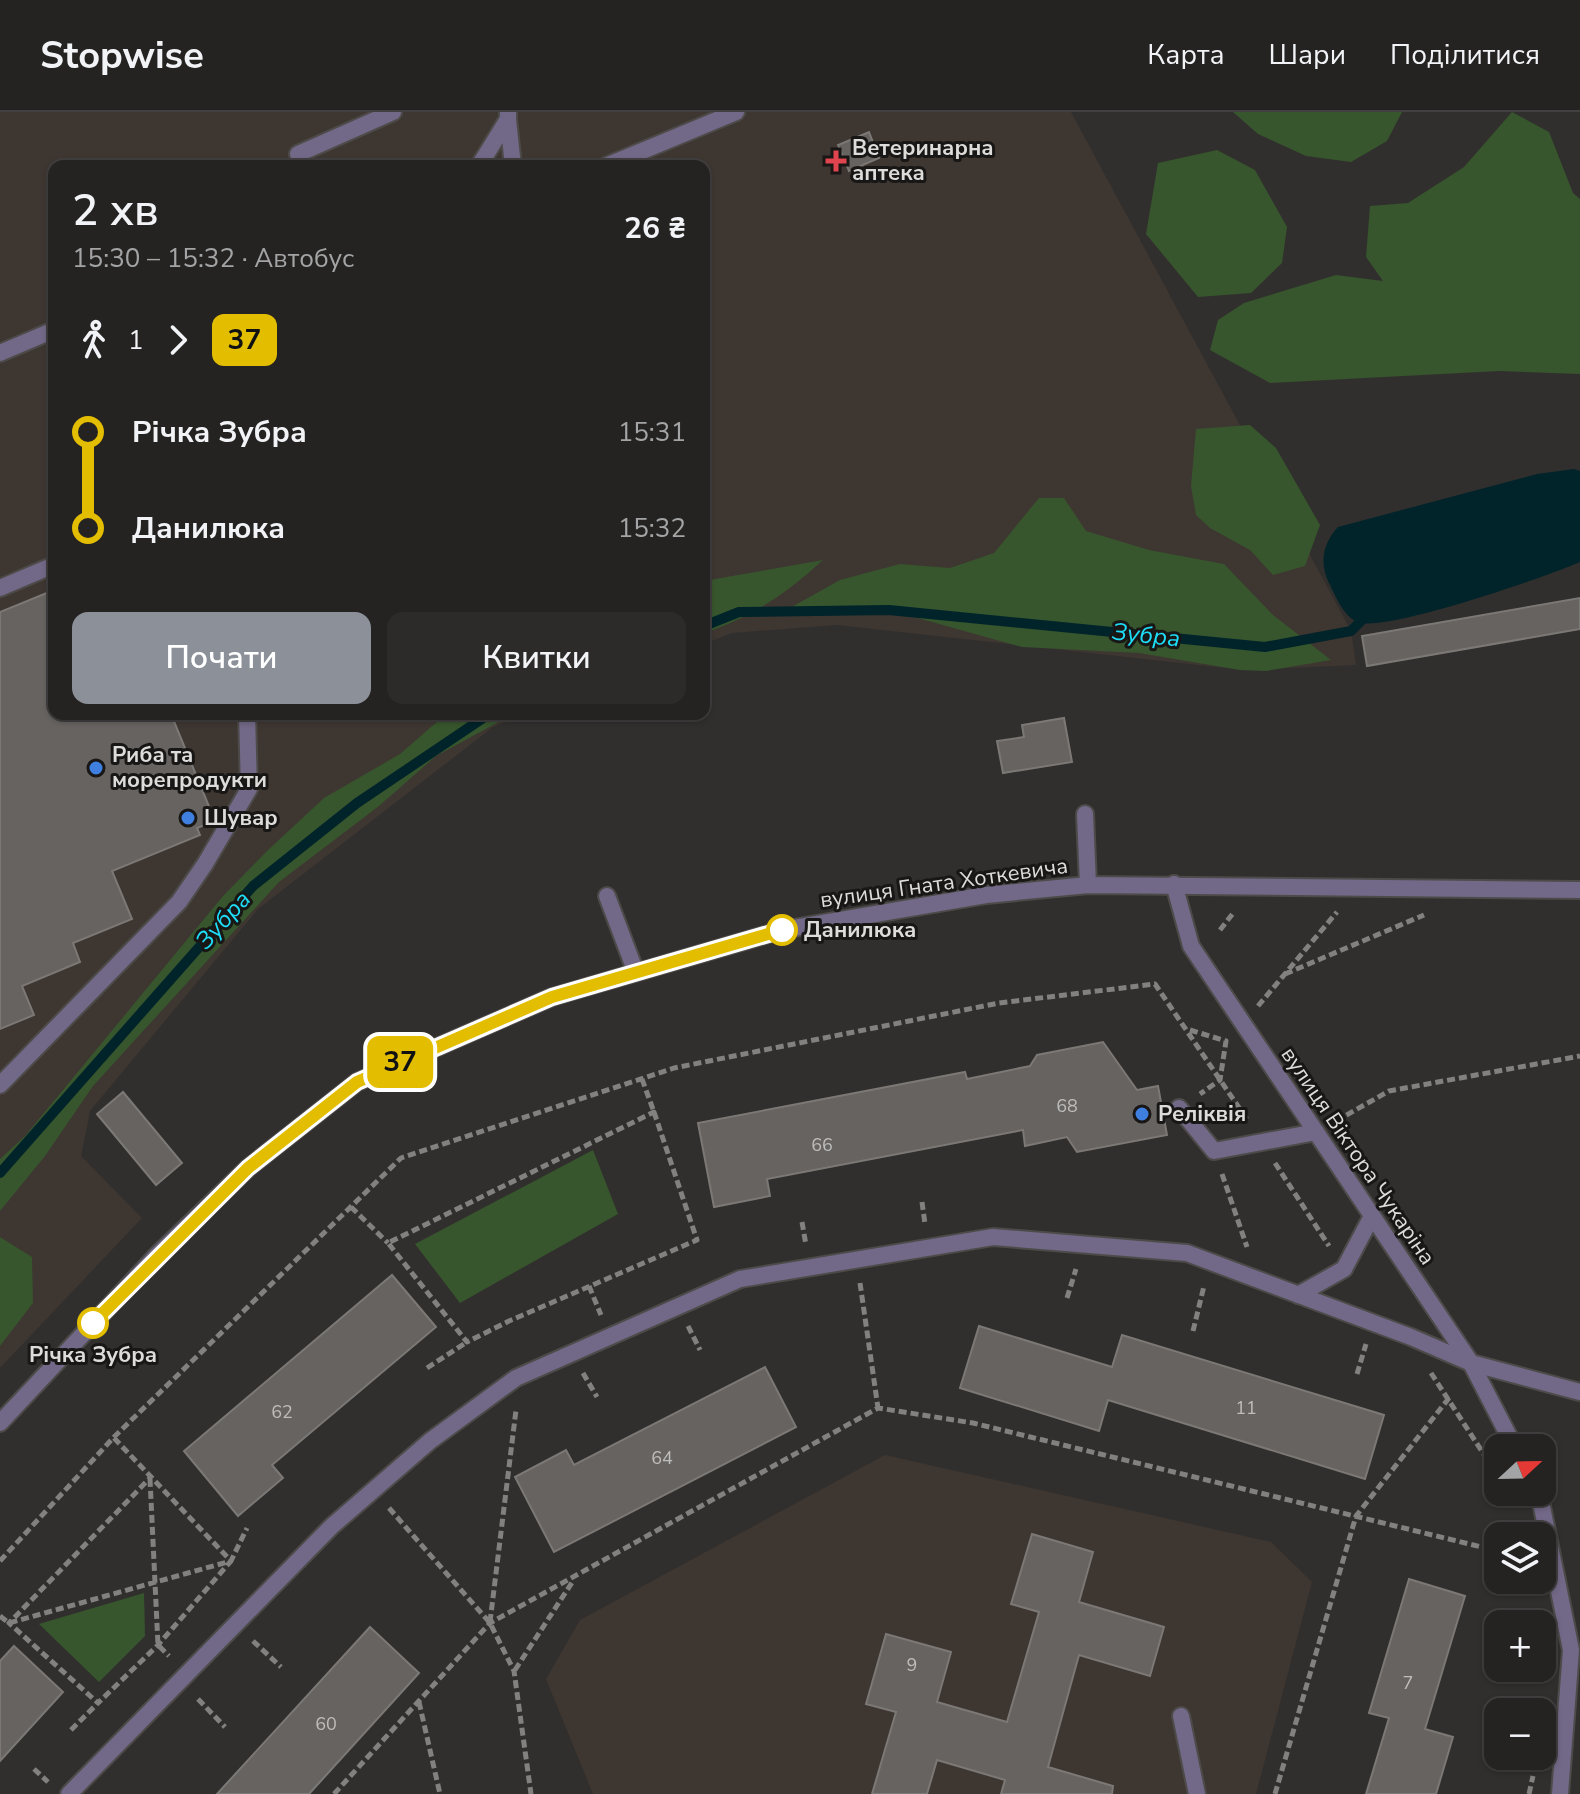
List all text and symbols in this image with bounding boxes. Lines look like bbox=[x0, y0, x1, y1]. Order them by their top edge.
text: Stopwise bbox=[40, 30, 204, 81]
text: Карта bbox=[1147, 36, 1225, 74]
text: Шари bbox=[1269, 36, 1346, 74]
text: Поділитися bbox=[1390, 36, 1540, 74]
place label: Ветеринарна аптека bbox=[852, 133, 994, 188]
marker: Ветеринарна аптека bbox=[827, 152, 845, 170]
text: 2 хв bbox=[72, 181, 158, 241]
text: 26 ₴ bbox=[624, 208, 686, 249]
text: 15:30 – 15:32 · Автобус bbox=[72, 241, 354, 276]
icon: walk bbox=[72, 318, 116, 362]
icon: forward bbox=[156, 318, 200, 362]
text: 37 bbox=[228, 321, 261, 359]
text: 1 bbox=[128, 323, 144, 358]
text: Річка Зубра bbox=[132, 412, 307, 453]
text: 15:31 bbox=[618, 415, 686, 450]
text: Данилюка bbox=[132, 508, 285, 549]
text: 15:32 bbox=[618, 511, 686, 546]
button: Почати bbox=[72, 612, 371, 704]
button: Квитки bbox=[387, 612, 686, 704]
water label: Зубра bbox=[1110, 615, 1182, 655]
place label: Риба та морепродукти bbox=[112, 740, 267, 795]
marker: Риба та морепродукти bbox=[87, 759, 105, 777]
place label: Шувар bbox=[204, 803, 278, 833]
marker: Шувар bbox=[179, 809, 197, 827]
street label: вулиця Гната Хоткевича bbox=[818, 851, 1070, 915]
water label: Зубра bbox=[188, 884, 258, 956]
marker: Данилюка bbox=[767, 915, 797, 945]
place label: Данилюка bbox=[804, 915, 916, 945]
line badge: 37 bbox=[364, 1036, 436, 1088]
street label: вулиця Віктора Чукаріна bbox=[1274, 1041, 1442, 1271]
text: 37 bbox=[383, 1043, 417, 1081]
house number: 68 bbox=[1056, 1094, 1078, 1118]
place label: Реліквія bbox=[1158, 1099, 1246, 1129]
marker: Реліквія bbox=[1133, 1105, 1151, 1123]
house number: 66 bbox=[811, 1133, 833, 1157]
marker: Річка Зубра bbox=[78, 1308, 108, 1338]
place label: Річка Зубра bbox=[29, 1340, 157, 1370]
house number: 11 bbox=[1235, 1396, 1257, 1420]
house number: 62 bbox=[271, 1400, 293, 1424]
north arrow bbox=[1484, 1434, 1556, 1506]
map controls bbox=[1484, 1434, 1556, 1770]
house number: 64 bbox=[651, 1446, 673, 1470]
button: layers bbox=[1484, 1522, 1556, 1594]
button: + bbox=[1484, 1610, 1556, 1682]
house number: 9 bbox=[907, 1653, 917, 1677]
house number: 7 bbox=[1403, 1671, 1413, 1695]
button: − bbox=[1484, 1698, 1556, 1770]
house number: 60 bbox=[315, 1712, 337, 1736]

